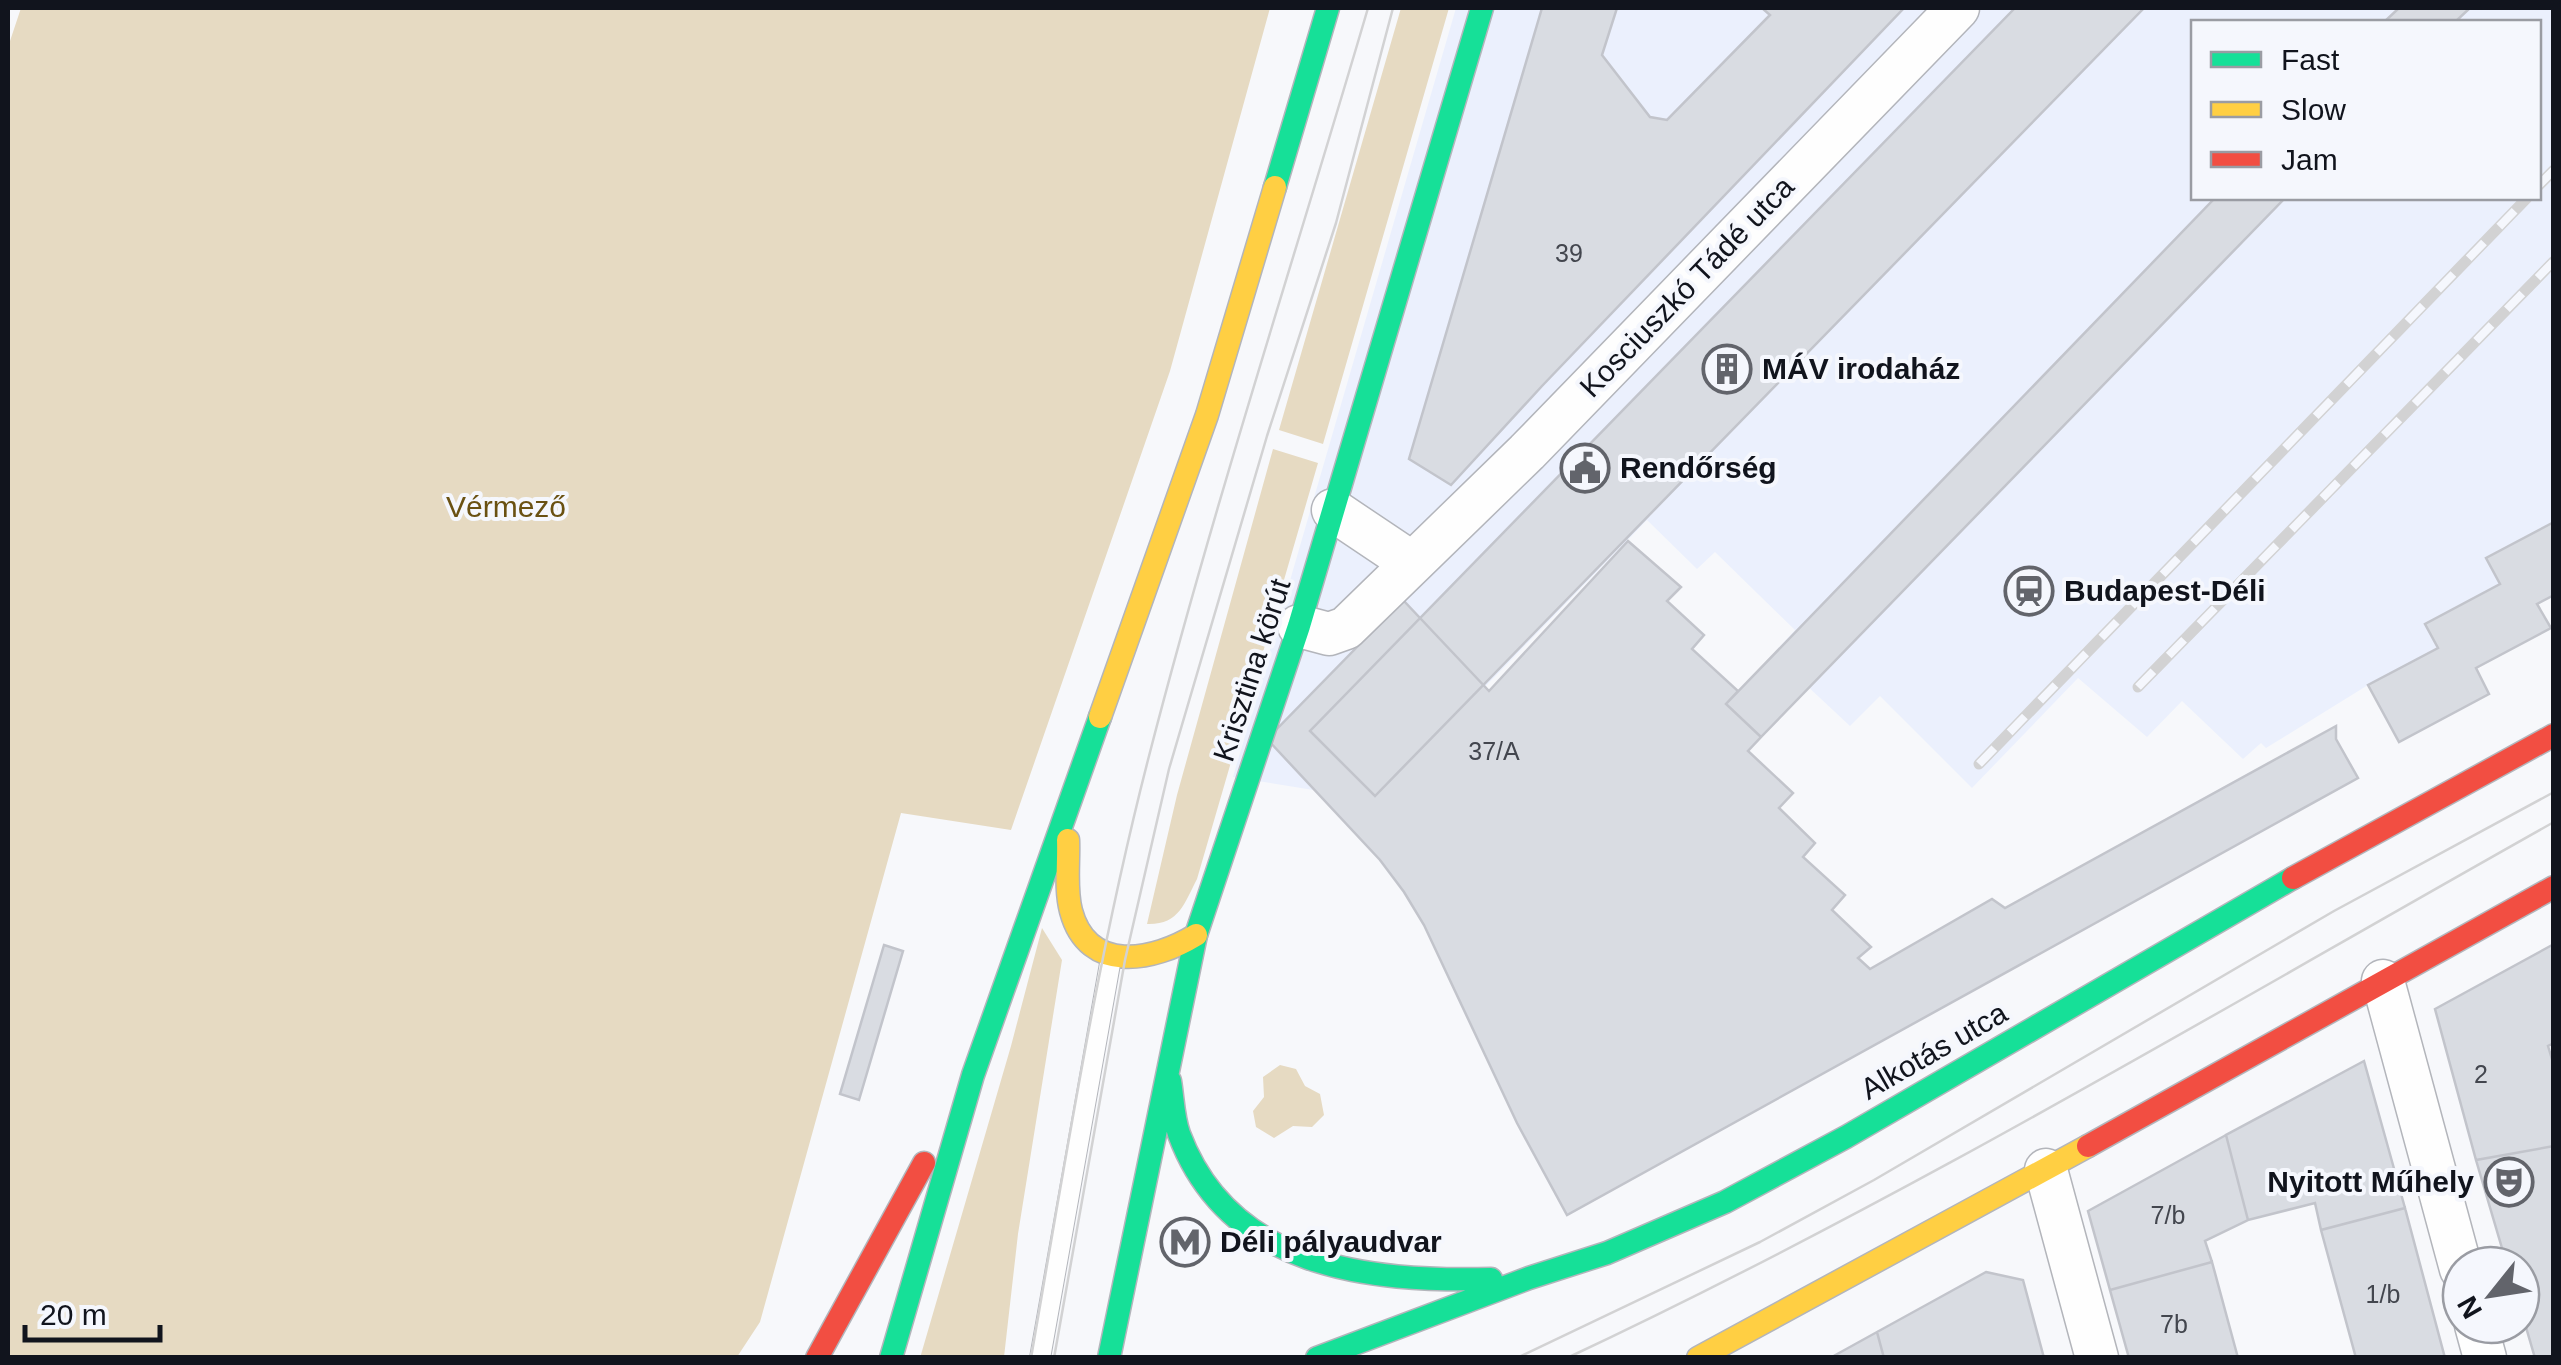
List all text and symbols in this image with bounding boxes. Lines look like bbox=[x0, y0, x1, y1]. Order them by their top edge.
legend bbox=[2191, 20, 2541, 200]
text: Fast bbox=[2281, 43, 2340, 76]
text: Slow bbox=[2281, 93, 2346, 126]
text: Jam bbox=[2281, 143, 2338, 176]
street label: Kosciuszkó Tádé utca bbox=[1573, 170, 1800, 403]
house number: 39 bbox=[1555, 239, 1583, 267]
building icon: MÁV irodaház bbox=[1701, 343, 1753, 395]
place label: MÁV irodaház bbox=[1762, 352, 1960, 385]
public building icon: Rendőrség bbox=[1559, 442, 1611, 494]
place label: Rendőrség bbox=[1620, 451, 1777, 484]
park label: Vérmező bbox=[446, 490, 566, 523]
station icon: Budapest-Déli bbox=[2003, 565, 2055, 617]
street label: Krisztina körút bbox=[1206, 574, 1297, 765]
place label: Budapest-Déli bbox=[2064, 574, 2266, 607]
house number: 37/A bbox=[1468, 737, 1520, 765]
street label: Alkotás utca bbox=[1855, 995, 2013, 1106]
house number: 2 bbox=[2474, 1060, 2488, 1088]
theatre icon: Nyitott Műhely bbox=[2483, 1156, 2535, 1208]
place label: Nyitott Műhely bbox=[2267, 1165, 2474, 1198]
house number: 7/b bbox=[2151, 1201, 2185, 1229]
metro station icon: Déli pályaudvar bbox=[1159, 1216, 1211, 1268]
place label: Déli pályaudvar bbox=[1220, 1225, 1442, 1258]
north arrow bbox=[2441, 1245, 2541, 1345]
scale bar bbox=[25, 1280, 160, 1342]
house number: 1/b bbox=[2366, 1280, 2400, 1308]
text: N bbox=[2451, 1291, 2488, 1324]
text: 20 m bbox=[40, 1298, 107, 1331]
house number: 7b bbox=[2160, 1310, 2188, 1338]

